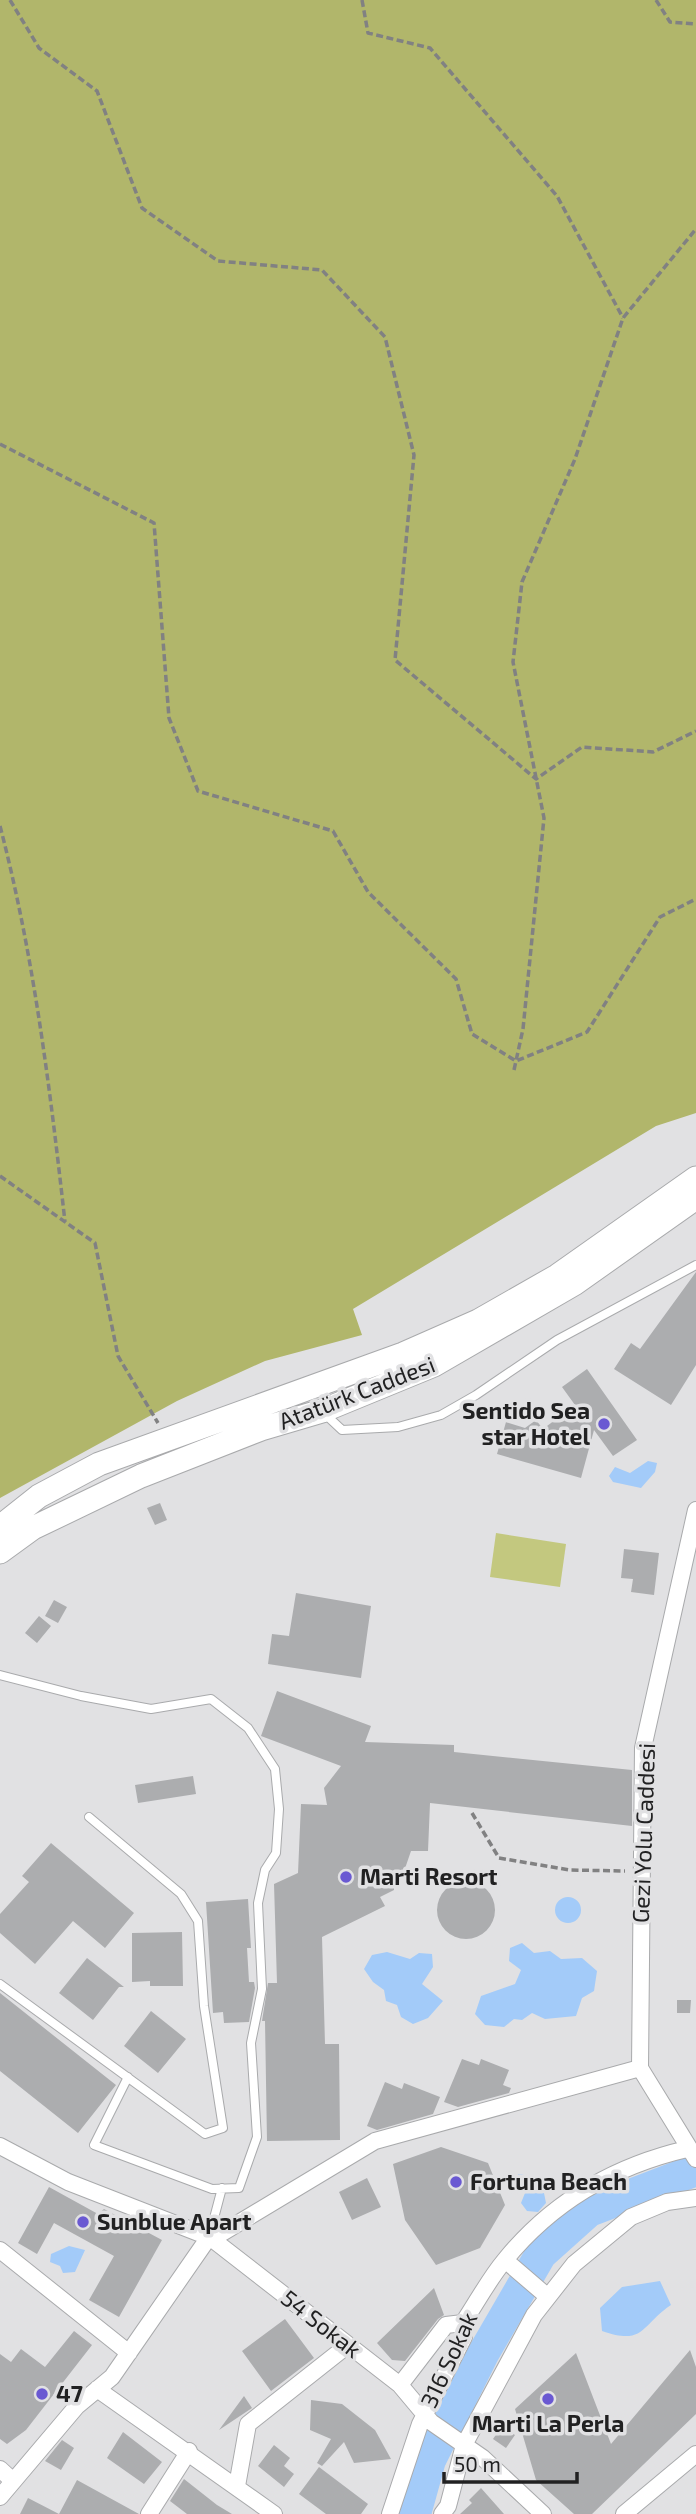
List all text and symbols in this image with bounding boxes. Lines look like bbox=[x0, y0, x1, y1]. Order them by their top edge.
street label: Atatürk Caddesi bbox=[275, 1349, 439, 1435]
place label: Sentido Sea star Hotel bbox=[462, 1396, 590, 1450]
marker: Sentido Sea star Hotel bbox=[596, 1416, 612, 1432]
street label: Gezi Yolu Caddesi bbox=[626, 1742, 660, 1924]
place label: Marti Resort bbox=[360, 1862, 497, 1890]
marker: Marti Resort bbox=[338, 1869, 354, 1885]
place label: Fortuna Beach bbox=[470, 2167, 627, 2195]
marker: Fortuna Beach bbox=[448, 2174, 464, 2190]
place label: Sunblue Apart bbox=[97, 2207, 251, 2235]
marker: Sunblue Apart bbox=[75, 2214, 91, 2230]
street label: 54 Sokak bbox=[276, 2283, 367, 2363]
street label: 316 Sokak bbox=[414, 2307, 483, 2412]
place label: 47 bbox=[56, 2379, 83, 2407]
marker: 47 bbox=[34, 2386, 50, 2402]
marker: Marti La Perla bbox=[540, 2391, 556, 2407]
place label: Marti La Perla bbox=[472, 2409, 624, 2437]
scale bar bbox=[444, 2440, 577, 2484]
text: 50 m bbox=[454, 2451, 501, 2476]

